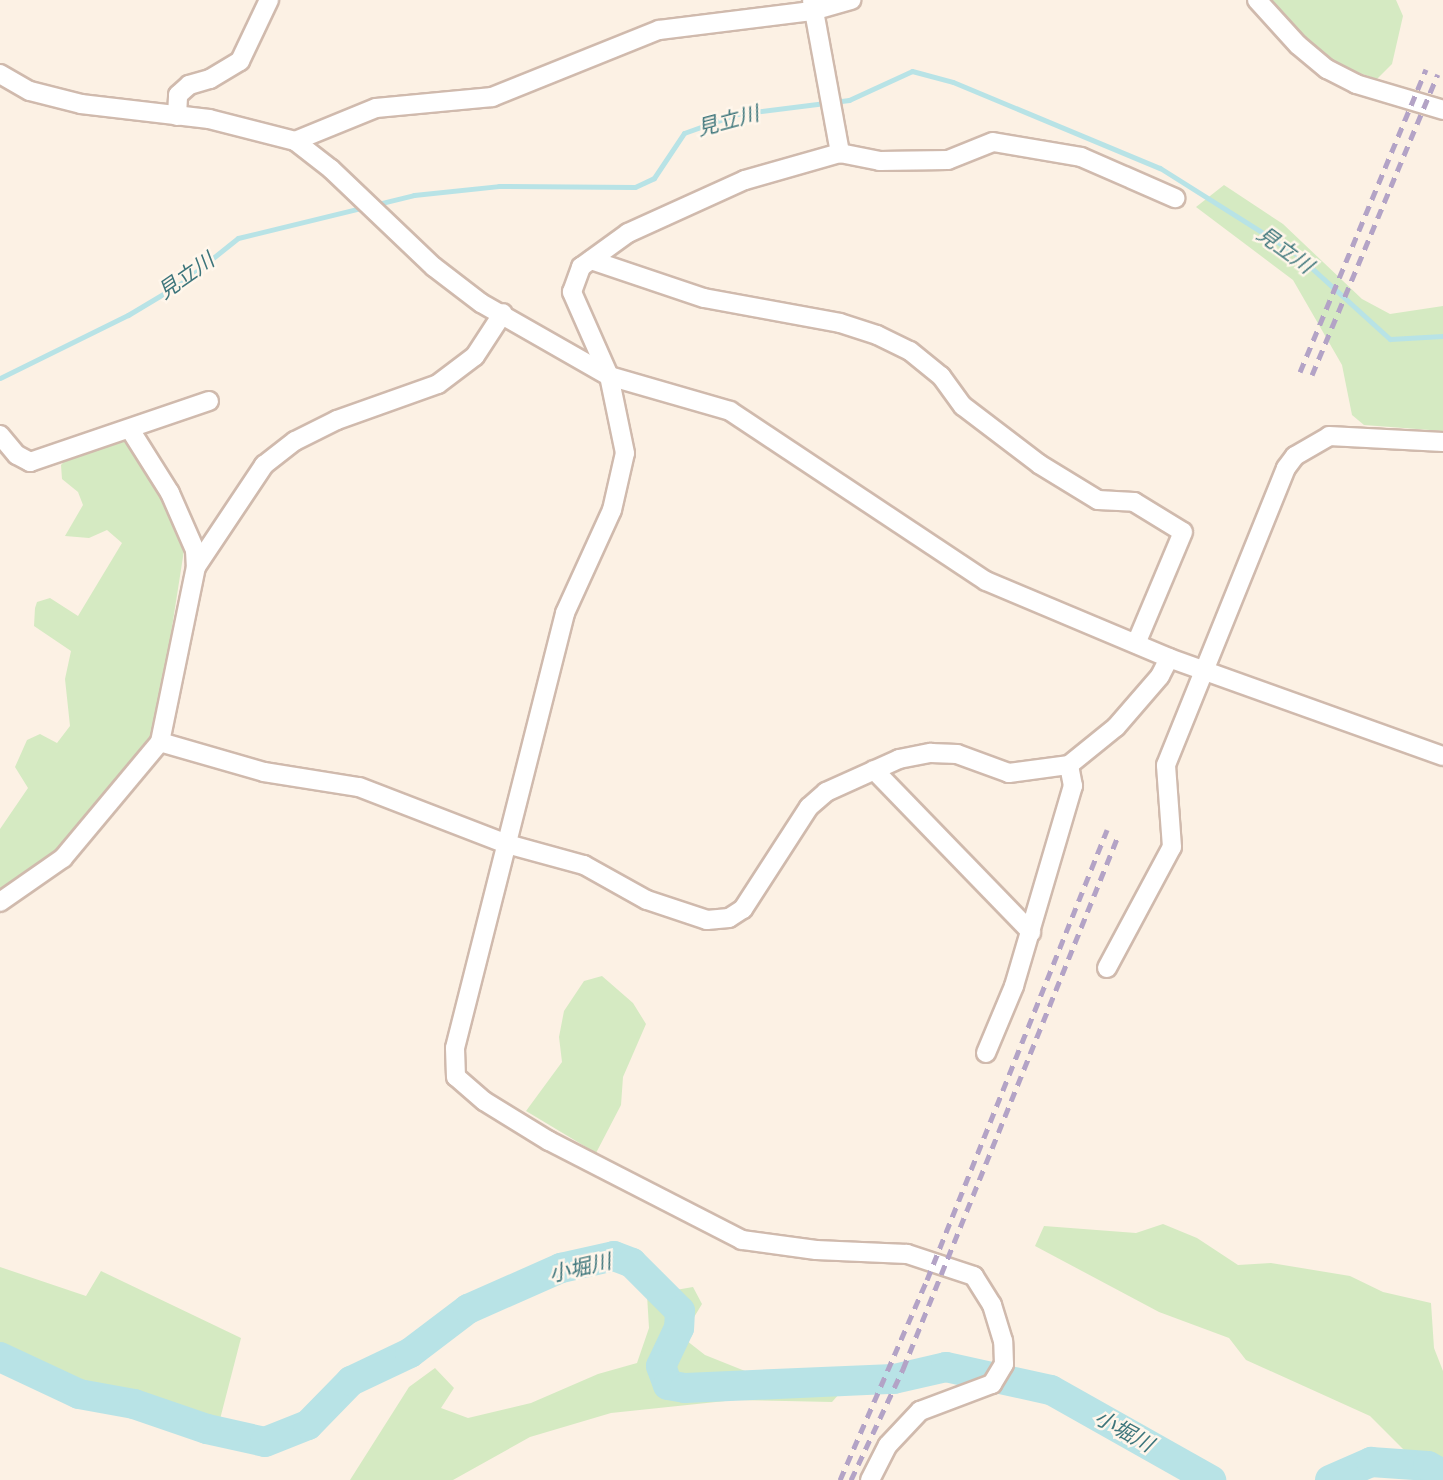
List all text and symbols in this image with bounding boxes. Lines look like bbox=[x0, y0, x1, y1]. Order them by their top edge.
water label: 見立川 bbox=[694, 101, 762, 141]
water label: 見立川 bbox=[1252, 221, 1318, 279]
water label: 見立川 bbox=[153, 248, 219, 304]
water label: 小堀川 bbox=[546, 1249, 614, 1287]
water label: 小堀川 bbox=[1090, 1405, 1158, 1457]

